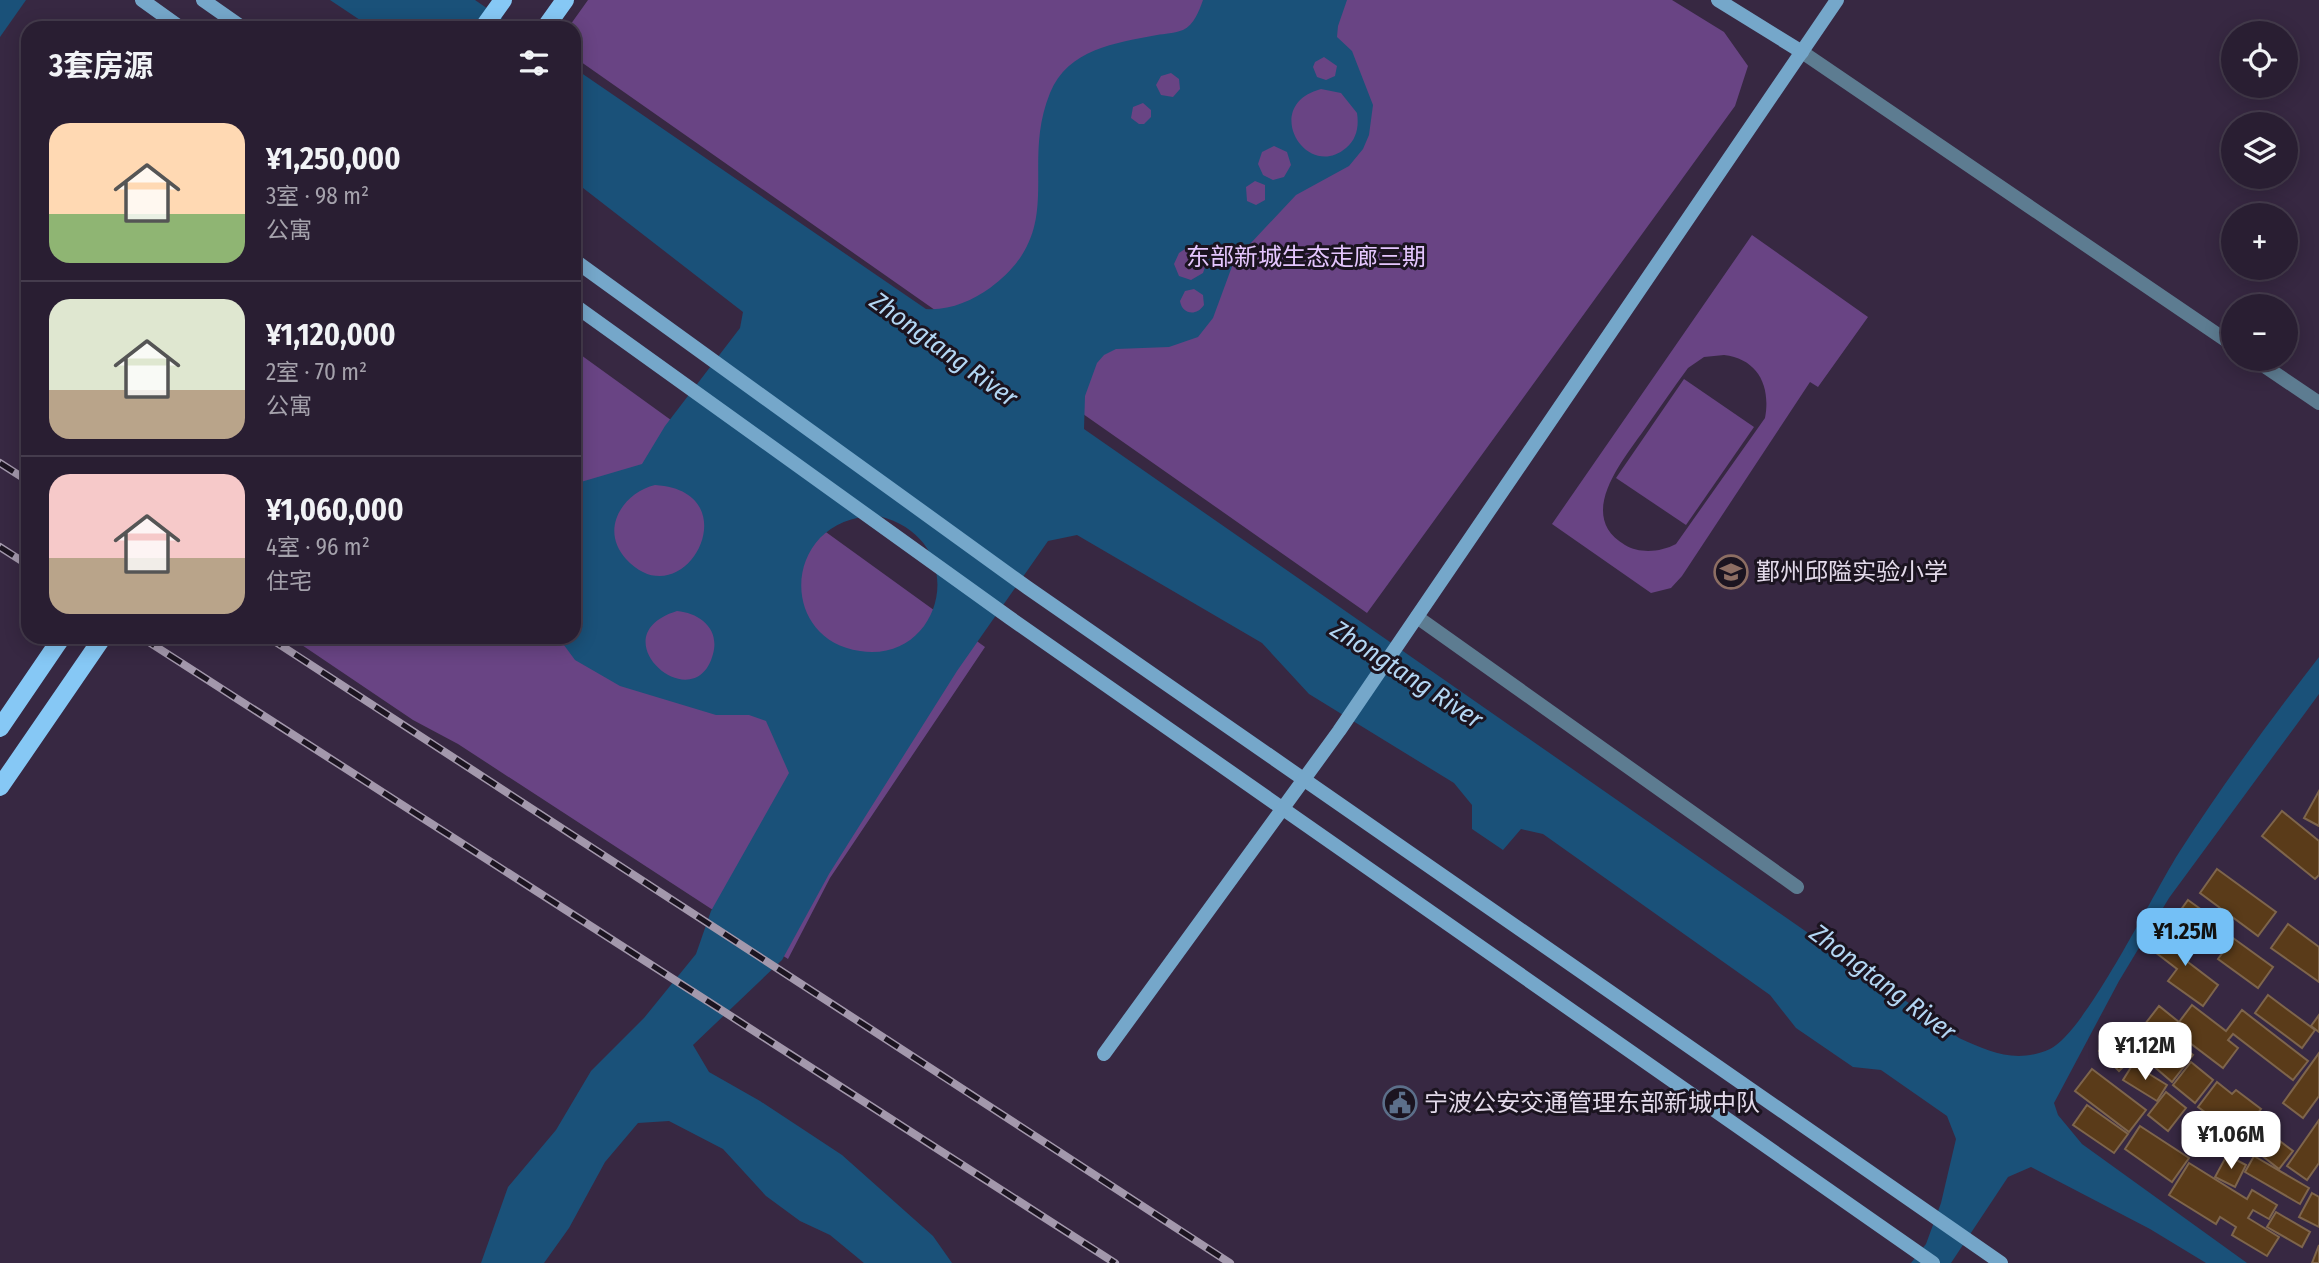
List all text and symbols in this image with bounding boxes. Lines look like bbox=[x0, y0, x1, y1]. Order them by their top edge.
map controls bbox=[2221, 21, 2298, 371]
button: locate bbox=[2221, 21, 2298, 98]
icon: filters bbox=[515, 44, 553, 82]
text: 3套房源 bbox=[49, 48, 153, 84]
button: layers bbox=[2221, 112, 2298, 189]
text: ¥1,250,000 bbox=[266, 141, 401, 177]
icon: home bbox=[105, 151, 189, 235]
text: 3室 · 98 m² bbox=[266, 182, 369, 210]
button: + bbox=[2221, 203, 2298, 280]
text: 公寓 bbox=[266, 216, 312, 244]
park label: 东部新城生态走廊三期 bbox=[1186, 243, 1426, 271]
water label: Zhongtang River bbox=[863, 285, 1024, 414]
button: − bbox=[2221, 294, 2298, 371]
text: ¥1,120,000 bbox=[266, 317, 396, 353]
icon: home bbox=[105, 327, 189, 411]
text: 2室 · 70 m² bbox=[266, 358, 367, 386]
text: 公寓 bbox=[266, 392, 312, 420]
text: ¥1,060,000 bbox=[266, 492, 404, 528]
icon: home bbox=[105, 502, 189, 586]
text: 4室 · 96 m² bbox=[266, 533, 370, 561]
school or university icon: 鄞州邱隘实验小学 bbox=[1712, 553, 1750, 591]
place label: 鄞州邱隘实验小学 bbox=[1756, 558, 1948, 586]
text: 住宅 bbox=[266, 567, 312, 595]
water label: Zhongtang River bbox=[1324, 613, 1489, 735]
pin: ¥1.25M bbox=[2128, 908, 2242, 968]
water label: Zhongtang River bbox=[1803, 917, 1962, 1048]
text: ¥1.25M bbox=[2153, 917, 2217, 945]
pin: ¥1.12M bbox=[2088, 1023, 2202, 1082]
text: ¥1.12M bbox=[2115, 1031, 2175, 1059]
public building icon: 宁波公安交通管理东部新城中队 bbox=[1381, 1084, 1419, 1122]
place label: 宁波公安交通管理东部新城中队 bbox=[1424, 1089, 1760, 1117]
pin: ¥1.06M bbox=[2174, 1112, 2288, 1171]
text: ¥1.06M bbox=[2197, 1120, 2265, 1148]

